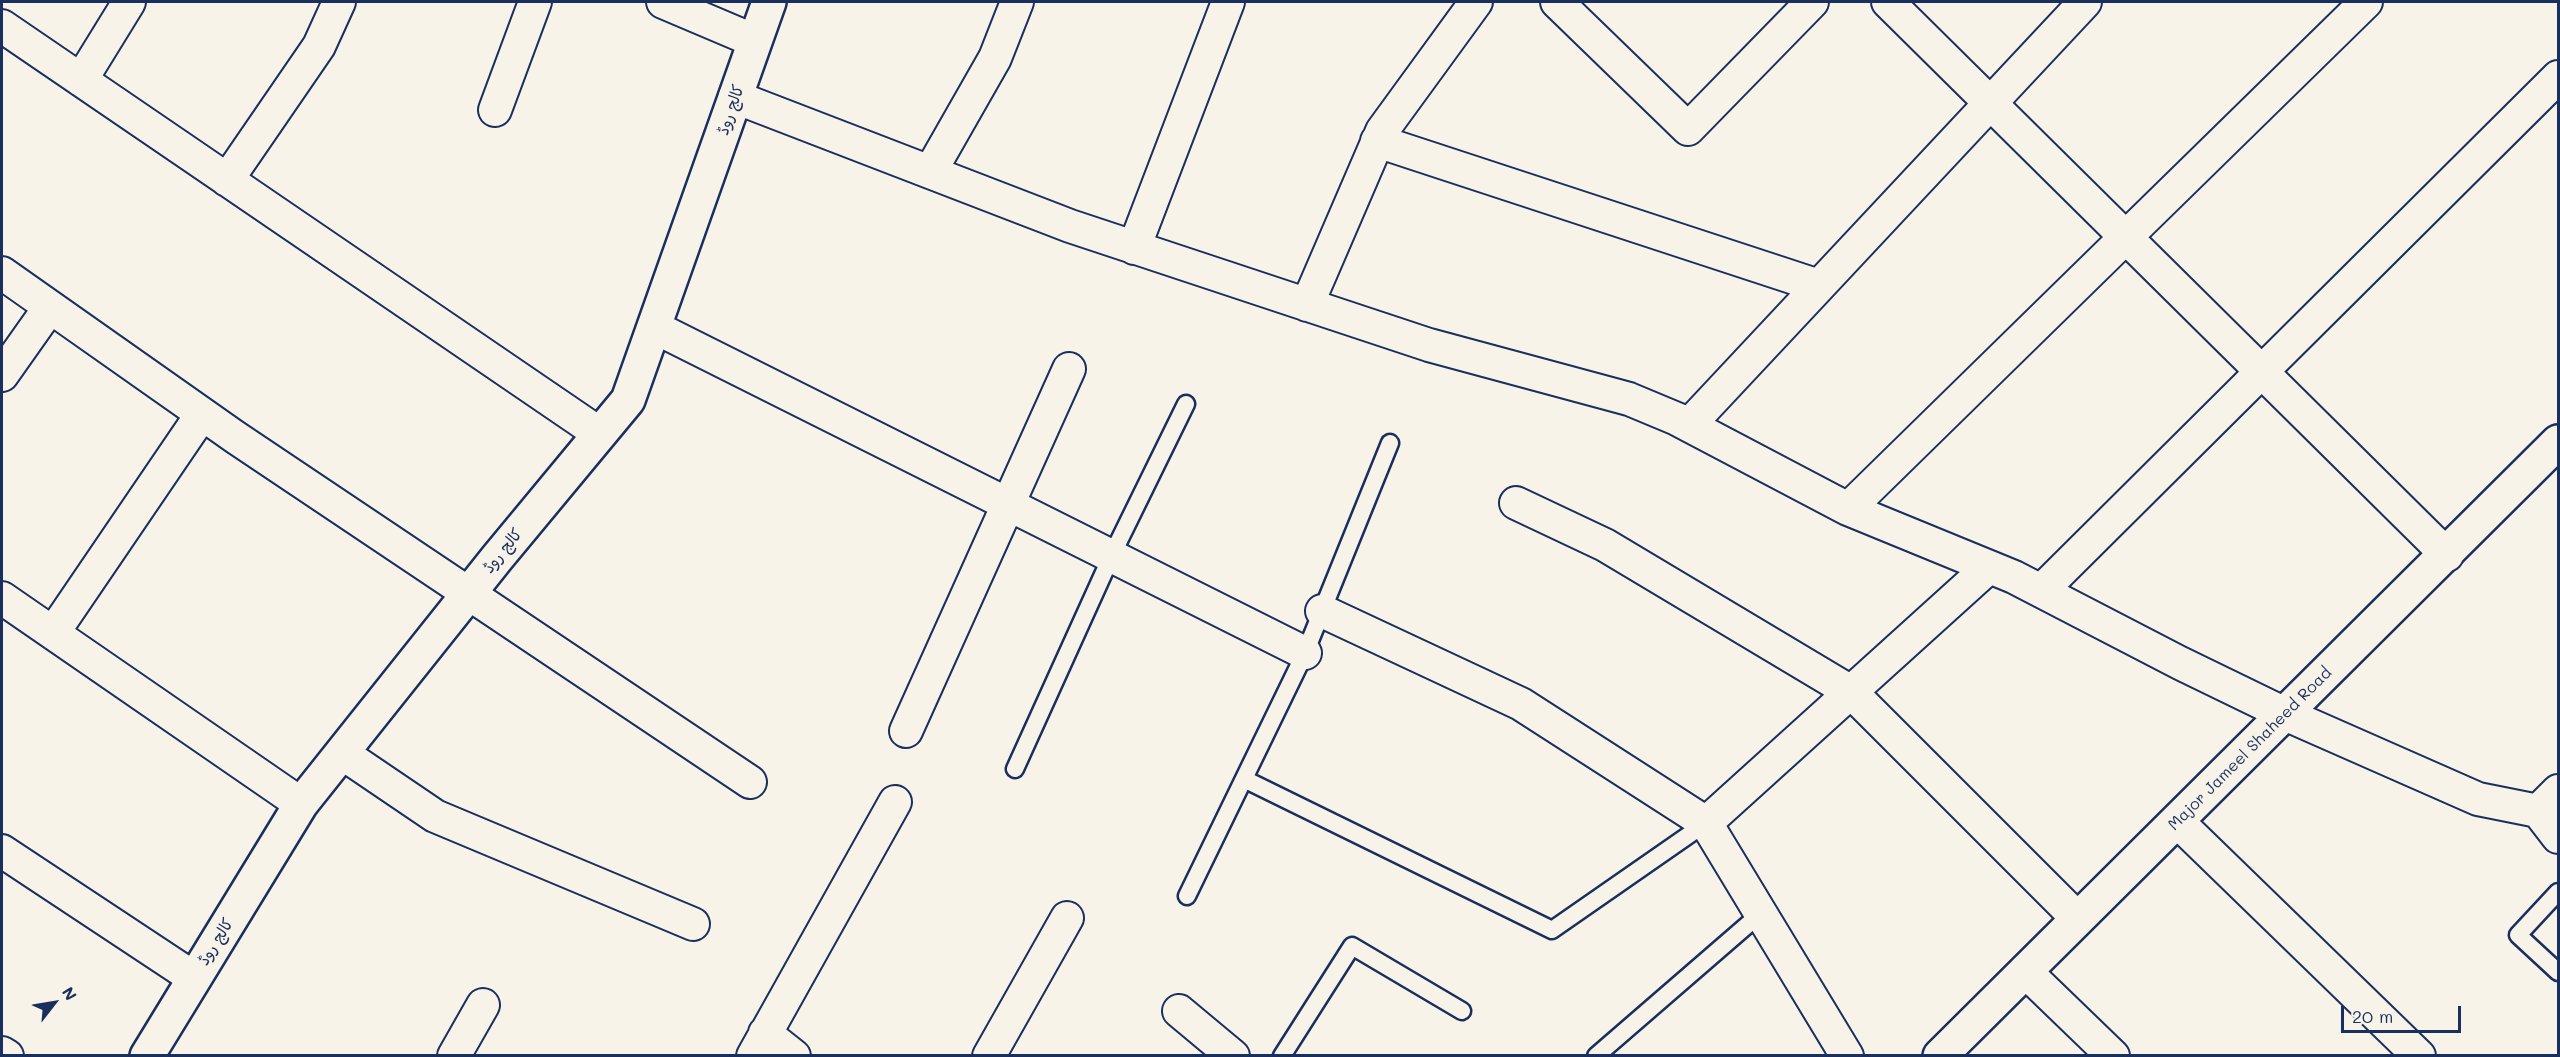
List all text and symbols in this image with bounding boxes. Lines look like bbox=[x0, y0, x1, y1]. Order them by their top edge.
street label: کالج روڈ bbox=[713, 82, 749, 138]
street label: کالج روڈ bbox=[479, 525, 527, 577]
street label: Major Jameel Shaheed Road bbox=[2164, 663, 2336, 835]
street label: کالج روڈ bbox=[194, 915, 238, 969]
north arrow bbox=[24, 973, 84, 1033]
text: N bbox=[58, 983, 82, 1004]
scale bar bbox=[2344, 994, 2464, 1032]
text: 20 m bbox=[2352, 1004, 2393, 1028]

